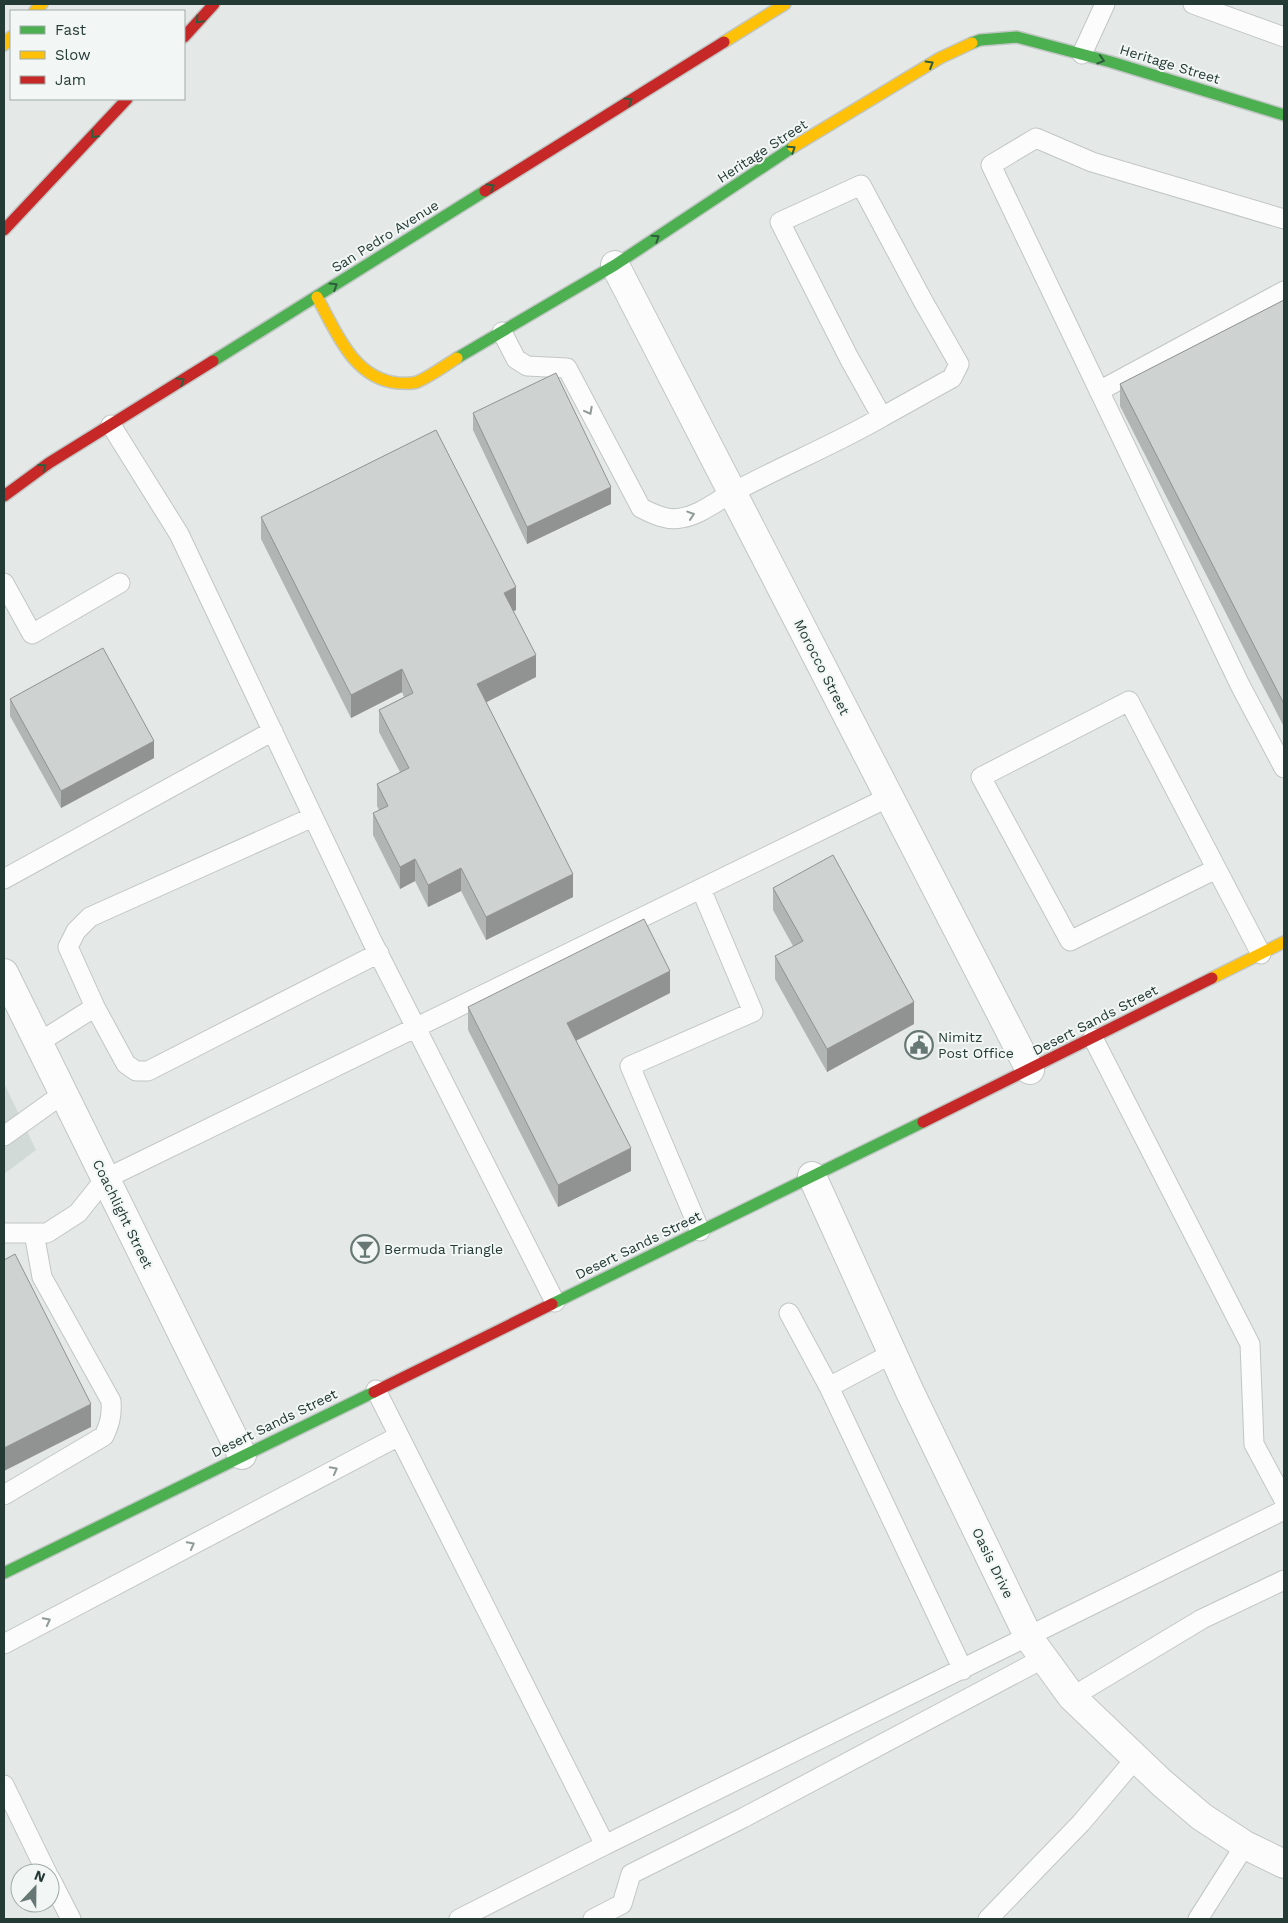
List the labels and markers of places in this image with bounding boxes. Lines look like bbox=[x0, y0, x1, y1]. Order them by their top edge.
place label: Nimitz Post Office bbox=[938, 1029, 1014, 1061]
public building icon: Nimitz Post Office bbox=[904, 1030, 934, 1060]
bar icon: Bermuda Triangle bbox=[350, 1234, 380, 1264]
place label: Bermuda Triangle bbox=[384, 1241, 503, 1257]

